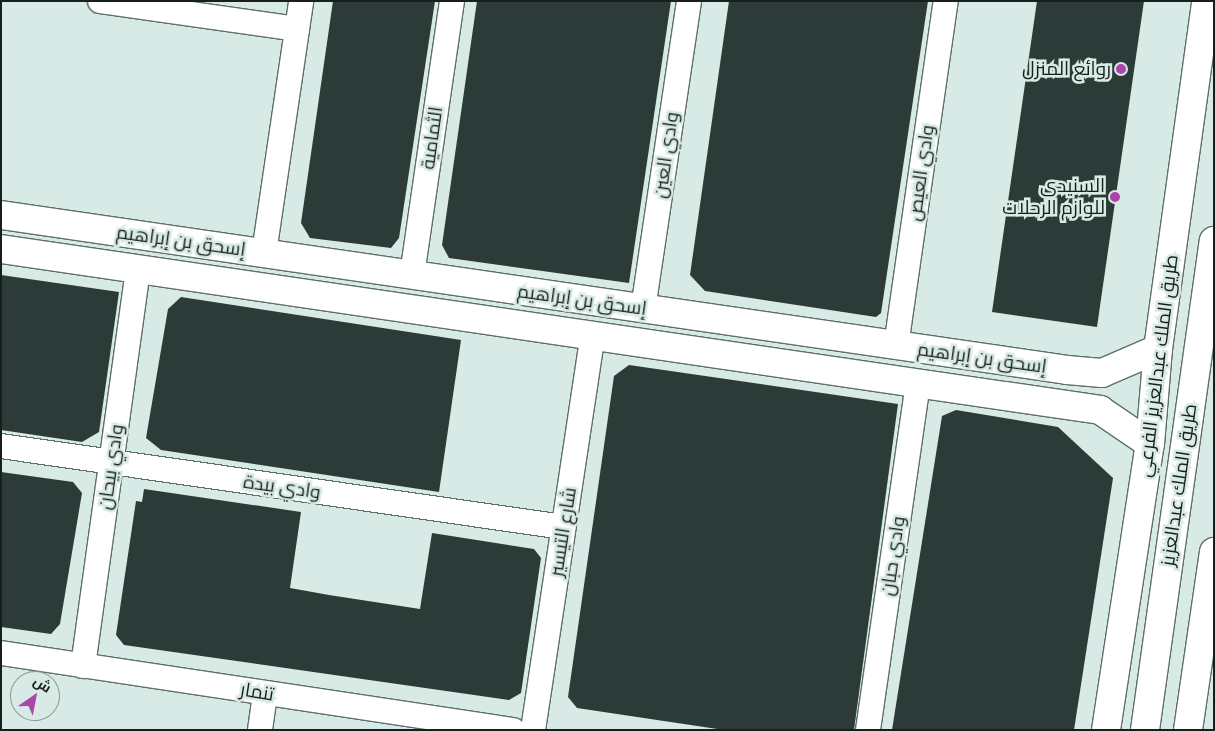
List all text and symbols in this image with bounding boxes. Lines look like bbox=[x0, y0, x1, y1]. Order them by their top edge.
place label: روائع المنزل bbox=[1022, 58, 1111, 80]
marker: روائع المنزل bbox=[1115, 63, 1127, 75]
street label: الثمامية bbox=[416, 105, 448, 171]
street label: وادي العين bbox=[649, 110, 683, 200]
street label: وادي العيص bbox=[903, 123, 939, 223]
place label: السنيدي للوازم الرحلات bbox=[1002, 175, 1105, 219]
marker: السنيدي للوازم الرحلات bbox=[1109, 191, 1121, 203]
street label: إسحق بن إبراهيم bbox=[115, 221, 247, 261]
street label: طريق الملك عبدالعزيز الفرعي bbox=[1133, 253, 1183, 479]
street label: إسحق بن إبراهيم bbox=[516, 280, 648, 320]
street label: إسحق بن إبراهيم bbox=[916, 338, 1048, 378]
street label: طريق الملك عبدالعزيز bbox=[1156, 402, 1202, 568]
street label: وادي بيحان bbox=[94, 423, 128, 511]
street label: وادي بيدة bbox=[242, 470, 322, 504]
street label: شارع التيسير bbox=[545, 486, 581, 578]
street label: وادي حبان bbox=[876, 515, 910, 597]
north arrow bbox=[10, 671, 60, 721]
text: ش bbox=[30, 672, 55, 697]
street label: تنمار bbox=[238, 678, 276, 706]

